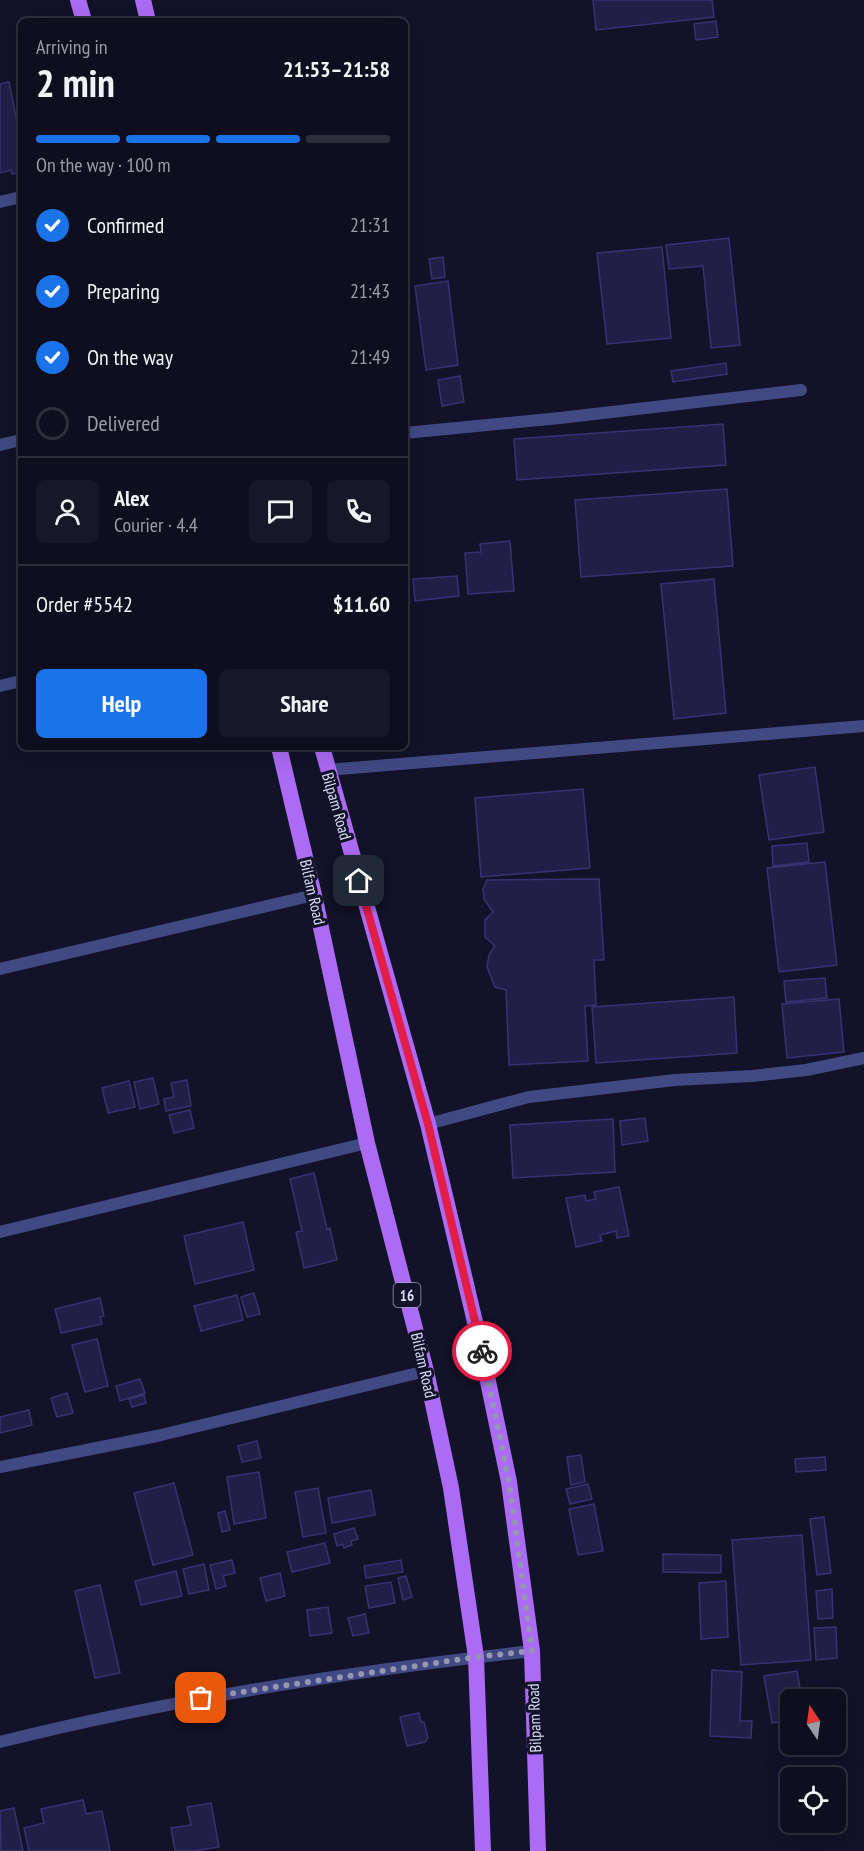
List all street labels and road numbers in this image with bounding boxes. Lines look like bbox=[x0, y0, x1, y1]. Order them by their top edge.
street label: Bilpam Road bbox=[318, 770, 356, 842]
street label: Bilfam Road bbox=[296, 857, 330, 927]
road number: 16 bbox=[394, 1283, 420, 1307]
street label: Bilfam Road bbox=[407, 1330, 441, 1400]
street label: Bilpam Road bbox=[523, 1683, 545, 1753]

